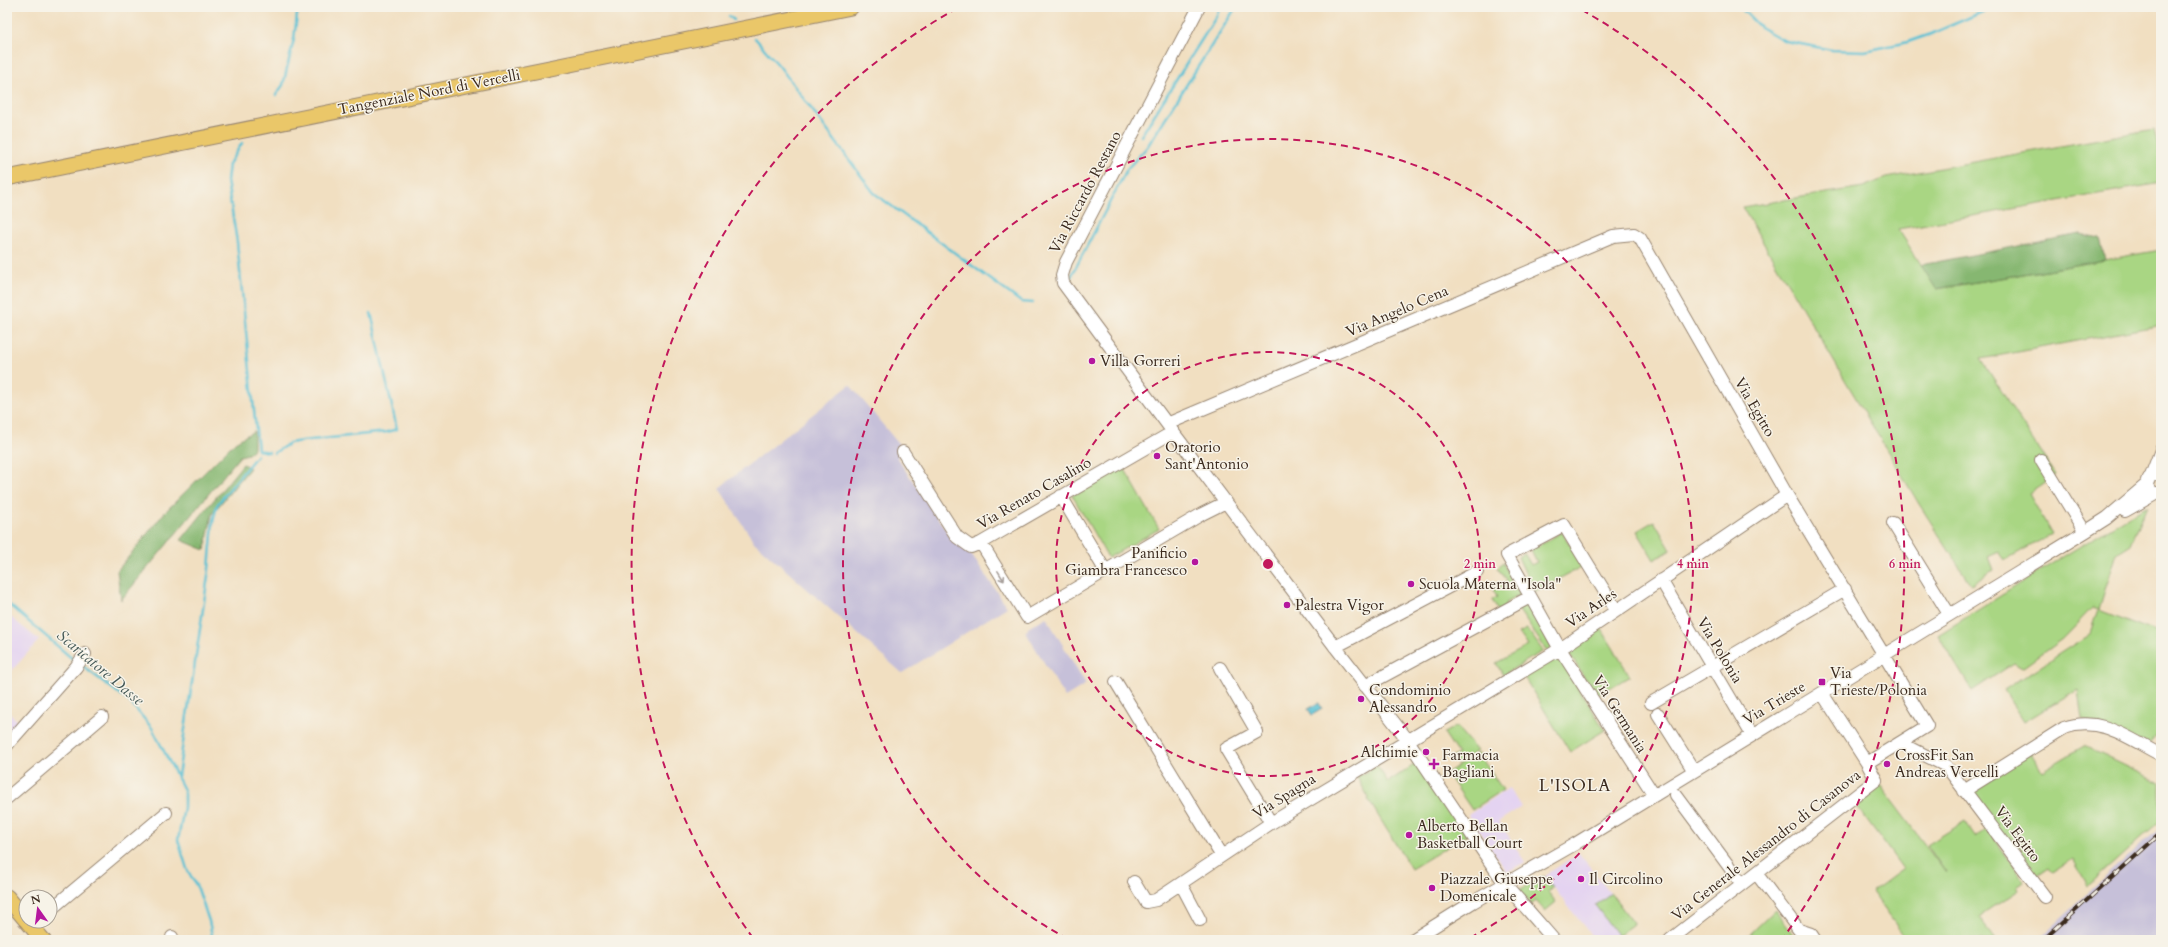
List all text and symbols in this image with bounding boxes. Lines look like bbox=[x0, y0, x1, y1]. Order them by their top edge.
street label: Tangenziale Nord di Vercelli bbox=[336, 65, 522, 119]
street label: Via Riccardo Restano bbox=[1044, 127, 1126, 257]
street label: Via Angelo Cena bbox=[1343, 280, 1452, 342]
place label: Villa Gorreri bbox=[1100, 351, 1181, 371]
marker: Villa Gorreri bbox=[1087, 356, 1097, 366]
street label: Via Egitto bbox=[1730, 374, 1780, 440]
place label: Oratorio Sant'Antonio bbox=[1165, 437, 1249, 474]
marker: Oratorio Sant'Antonio bbox=[1152, 451, 1162, 461]
street label: Via Renato Casalino bbox=[973, 452, 1095, 534]
place label: Panificio Giambra Francesco bbox=[1065, 543, 1187, 580]
text: 2 min bbox=[1464, 556, 1496, 572]
text: 4 min bbox=[1677, 556, 1709, 572]
text: 6 min bbox=[1889, 556, 1921, 572]
marker: Panificio Giambra Francesco bbox=[1190, 557, 1200, 567]
centre of rings bbox=[1261, 557, 1275, 571]
one-way arrow bbox=[998, 570, 1006, 582]
place label: Scuola Materna "Isola" bbox=[1419, 574, 1561, 594]
marker: Scuola Materna "Isola" bbox=[1406, 579, 1416, 589]
street label: Via Arles bbox=[1562, 584, 1620, 632]
place label: Palestra Vigor bbox=[1295, 595, 1384, 615]
marker: Palestra Vigor bbox=[1282, 600, 1292, 610]
street label: Via Polonia bbox=[1692, 613, 1748, 687]
water label: Scaricatore Dasse bbox=[52, 625, 149, 711]
place label: Via Trieste/Polonia bbox=[1830, 663, 1928, 700]
street label: Via Germania bbox=[1588, 671, 1652, 757]
street label: Via Trieste bbox=[1739, 676, 1809, 730]
marker: Via Trieste/Polonia bbox=[1817, 677, 1827, 687]
place label: Condominio Alessandro bbox=[1369, 680, 1451, 717]
marker: Condominio Alessandro bbox=[1356, 694, 1366, 704]
place label: Alchimie bbox=[1361, 742, 1418, 762]
place label: Farmacia Bagliani bbox=[1442, 745, 1500, 782]
place label: CrossFit San Andreas Vercelli bbox=[1895, 745, 1999, 782]
marker: Alchimie bbox=[1421, 747, 1431, 757]
marker: Farmacia Bagliani bbox=[1429, 759, 1439, 769]
marker: CrossFit San Andreas Vercelli bbox=[1882, 759, 1892, 769]
street label: Via Generale Alessandro di Casanova bbox=[1667, 765, 1865, 925]
street label: Via Spagna bbox=[1249, 768, 1320, 823]
district label: L'ISOLA bbox=[1539, 774, 1611, 797]
street label: Via Egitto bbox=[1990, 802, 2046, 866]
place label: Alberto Bellan Basketball Court bbox=[1417, 816, 1523, 853]
marker: Alberto Bellan Basketball Court bbox=[1404, 830, 1414, 840]
place label: Piazzale Giuseppe Domenicale bbox=[1440, 869, 1553, 906]
place label: Il Circolino bbox=[1589, 869, 1663, 889]
marker: Il Circolino bbox=[1576, 874, 1586, 884]
marker: Piazzale Giuseppe Domenicale bbox=[1427, 883, 1437, 893]
north arrow bbox=[18, 889, 58, 929]
text: N bbox=[29, 891, 43, 908]

